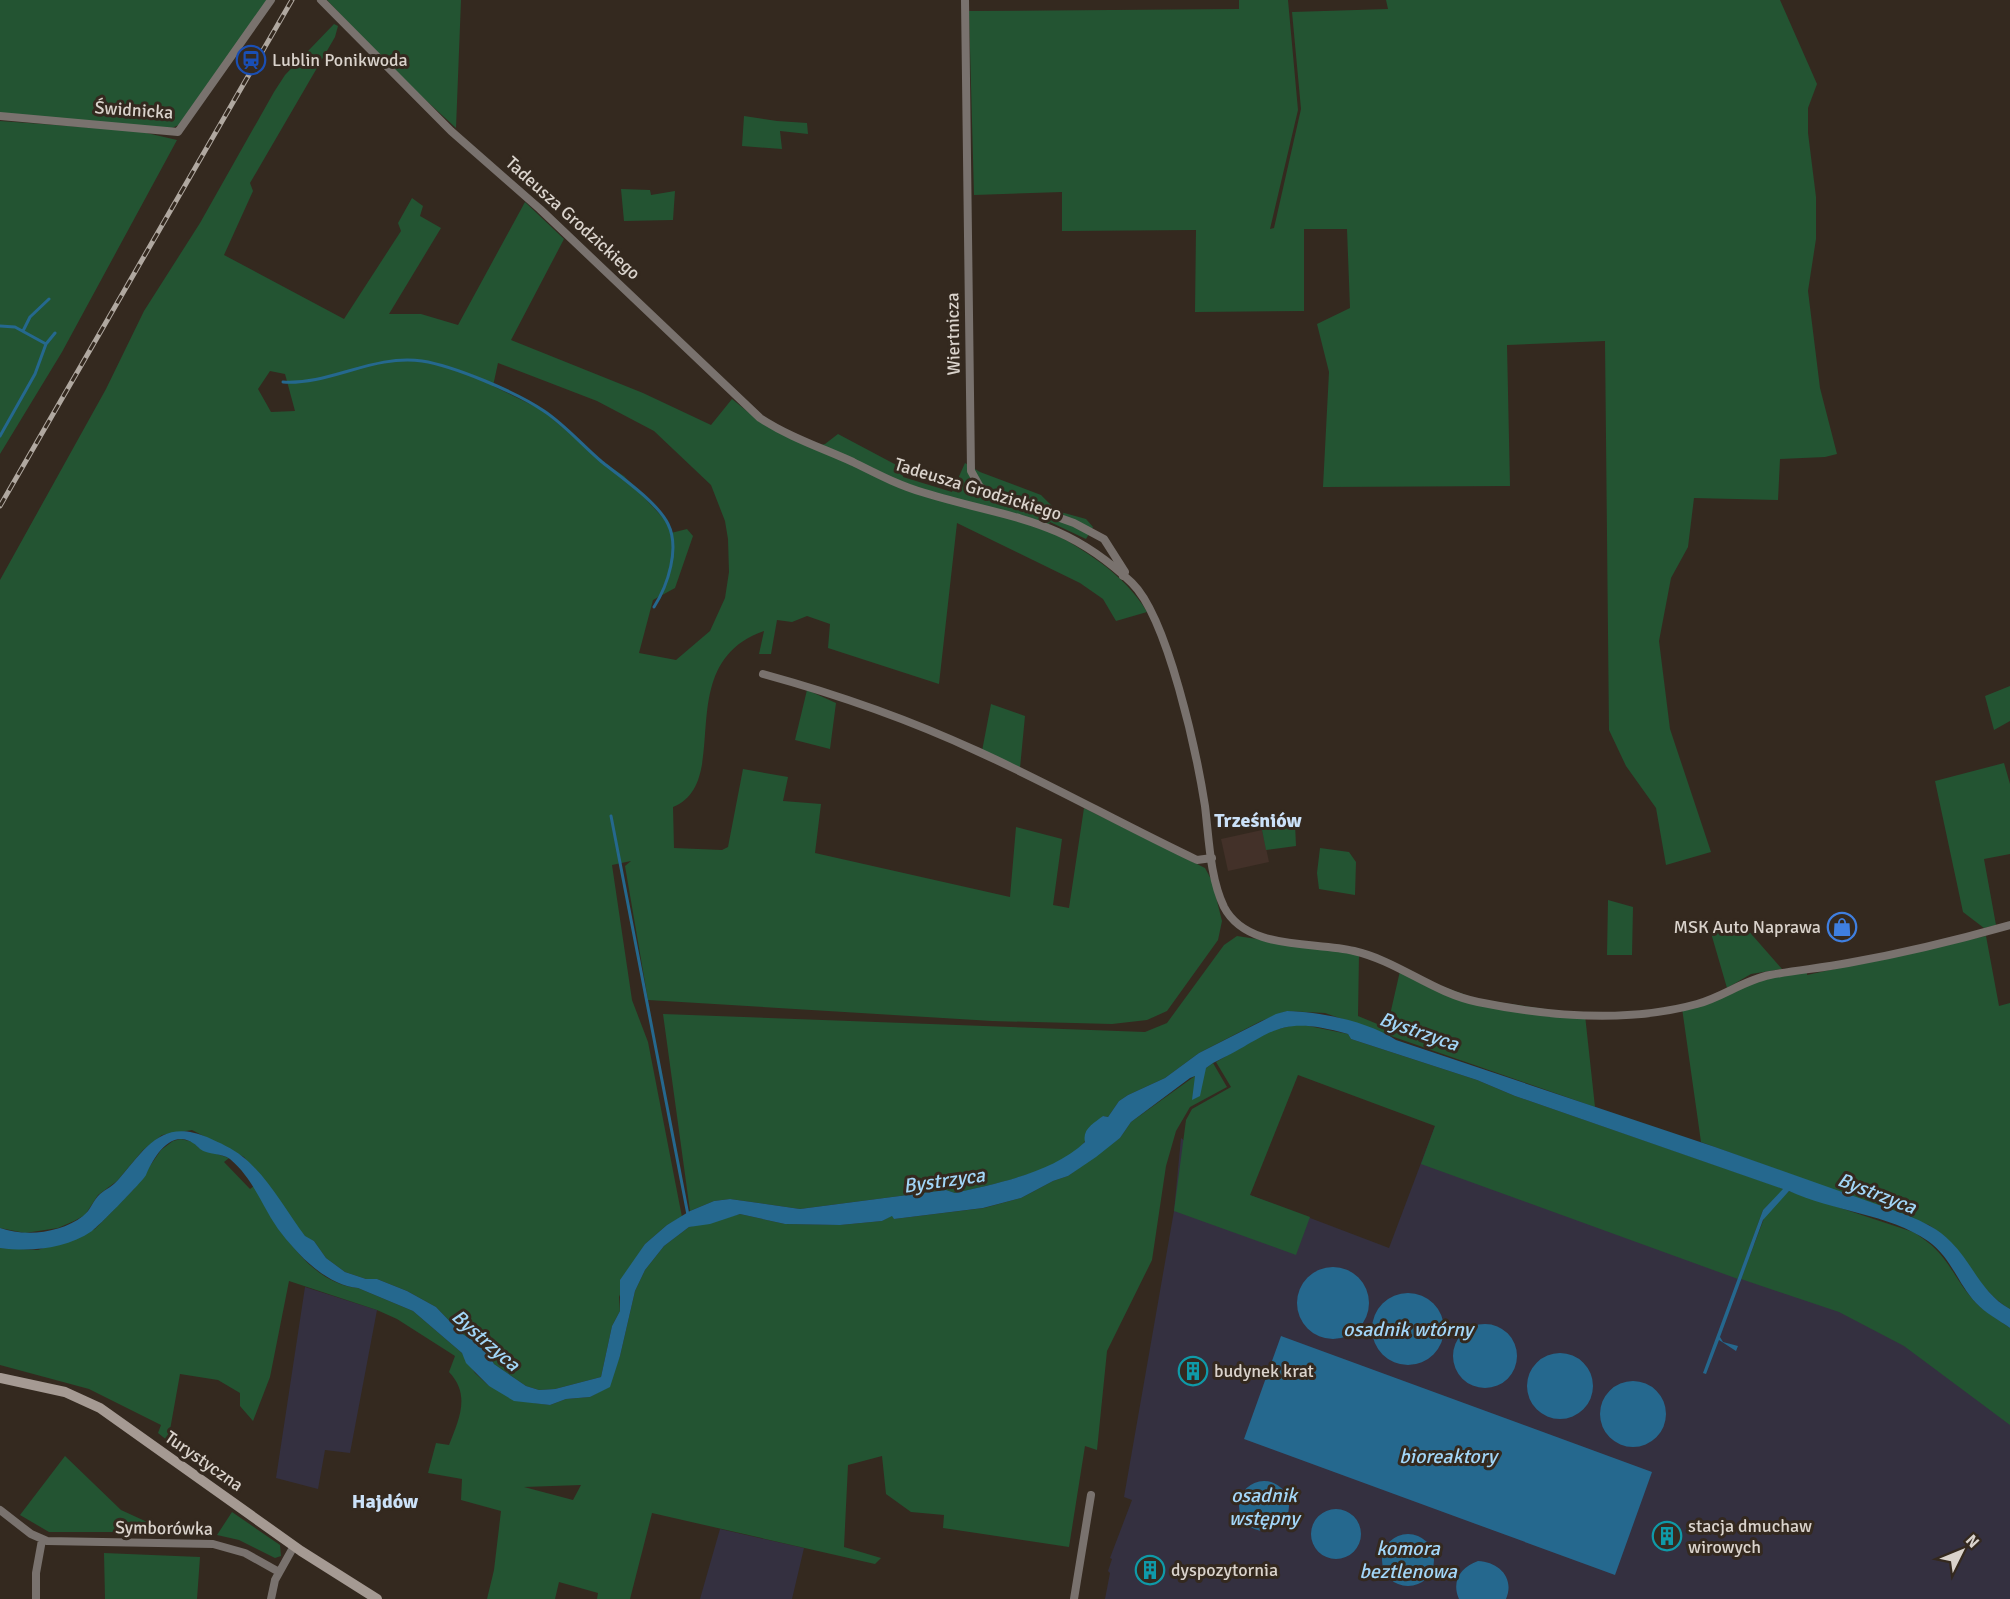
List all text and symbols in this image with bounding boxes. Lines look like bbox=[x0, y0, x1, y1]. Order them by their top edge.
station icon: Lublin Ponikwoda bbox=[235, 44, 267, 76]
place label: Lublin Ponikwoda bbox=[272, 49, 408, 71]
street label: Świdnicka bbox=[94, 96, 174, 124]
street label: Tadeusza Grodzickiego bbox=[501, 152, 645, 284]
street label: Wiertnicza bbox=[941, 292, 965, 376]
street label: Tadeusza Grodzickiego bbox=[892, 453, 1064, 525]
district label: Trześniów bbox=[1214, 808, 1303, 833]
shop icon: MSK Auto Naprawa bbox=[1826, 911, 1858, 943]
place label: MSK Auto Naprawa bbox=[1673, 916, 1821, 938]
water label: Bystrzyca bbox=[1376, 1006, 1463, 1057]
water label: Bystrzyca bbox=[902, 1162, 987, 1199]
water label: Bystrzyca bbox=[1834, 1167, 1920, 1220]
water label: Bystrzyca bbox=[447, 1304, 525, 1377]
water label: osadnik wtórny bbox=[1343, 1317, 1476, 1342]
building icon: budynek krat bbox=[1177, 1355, 1209, 1387]
place label: budynek krat bbox=[1214, 1360, 1314, 1382]
street label: Turystyczna bbox=[161, 1426, 247, 1496]
water label: bioreaktory bbox=[1399, 1444, 1500, 1469]
water label: osadnik wstępny bbox=[1229, 1483, 1302, 1531]
district label: Hajdów bbox=[352, 1489, 419, 1514]
place label: stacja dmuchaw wirowych bbox=[1688, 1515, 1812, 1558]
street label: Symborówka bbox=[115, 1516, 213, 1540]
building icon: stacja dmuchaw wirowych bbox=[1651, 1520, 1683, 1552]
north arrow bbox=[1932, 1521, 1992, 1581]
text: N bbox=[1961, 1531, 1983, 1552]
water label: komora beztlenowa bbox=[1359, 1536, 1458, 1584]
building icon: dyspozytornia bbox=[1134, 1554, 1166, 1586]
place label: dyspozytornia bbox=[1171, 1559, 1278, 1581]

